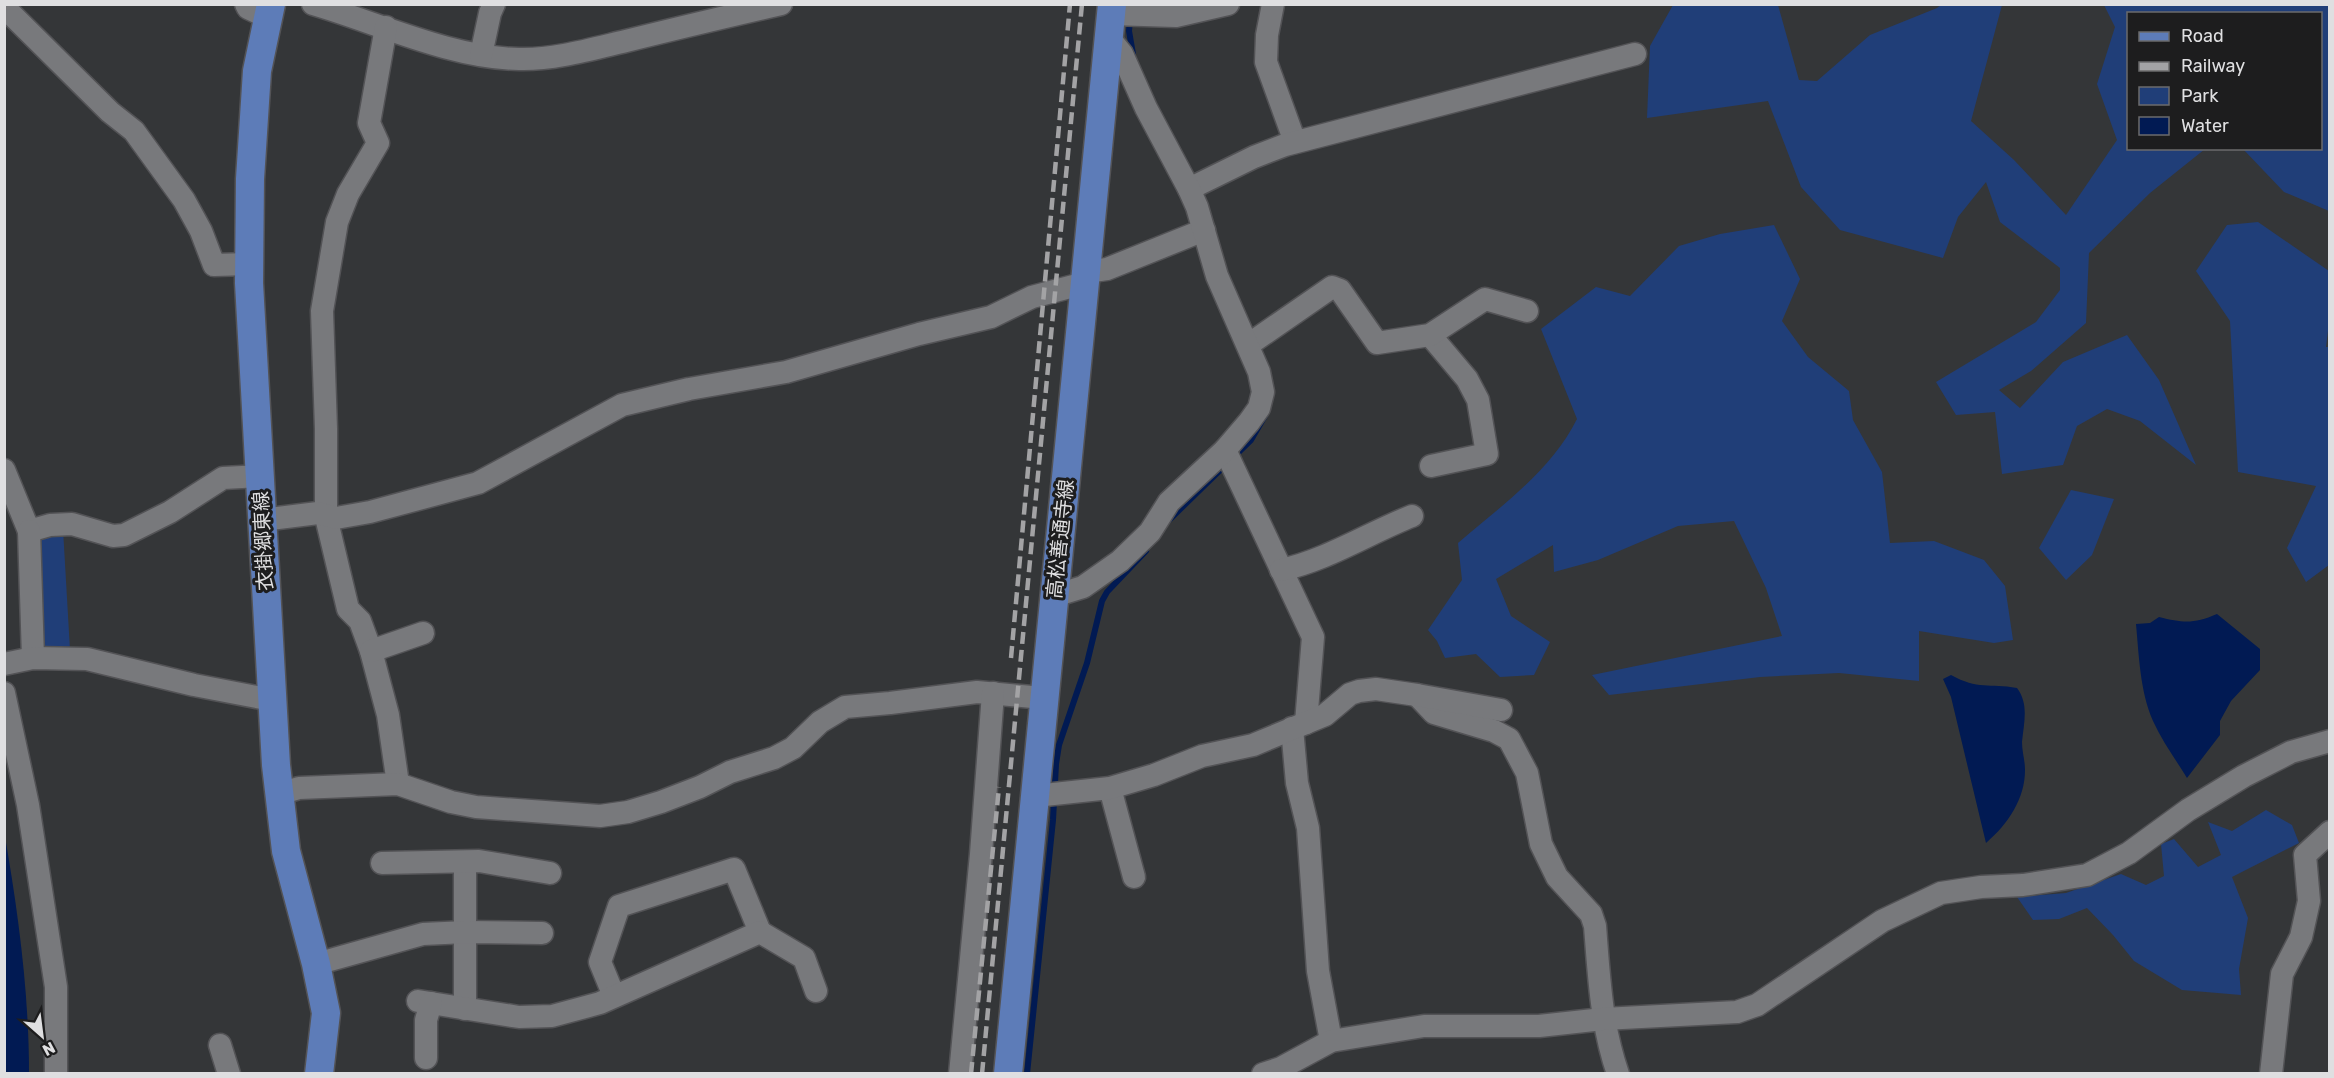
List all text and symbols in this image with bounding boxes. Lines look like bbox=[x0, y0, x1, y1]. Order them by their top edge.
legend bbox=[2127, 12, 2322, 150]
text: Road bbox=[2181, 25, 2224, 47]
text: Railway bbox=[2181, 55, 2245, 77]
text: Park bbox=[2181, 85, 2219, 107]
text: Water bbox=[2181, 115, 2229, 137]
street label: 高松善通寺線 bbox=[1042, 478, 1078, 600]
street label: 衣掛郷東線 bbox=[248, 490, 278, 592]
north arrow bbox=[12, 1006, 72, 1066]
text: N bbox=[39, 1038, 58, 1060]

